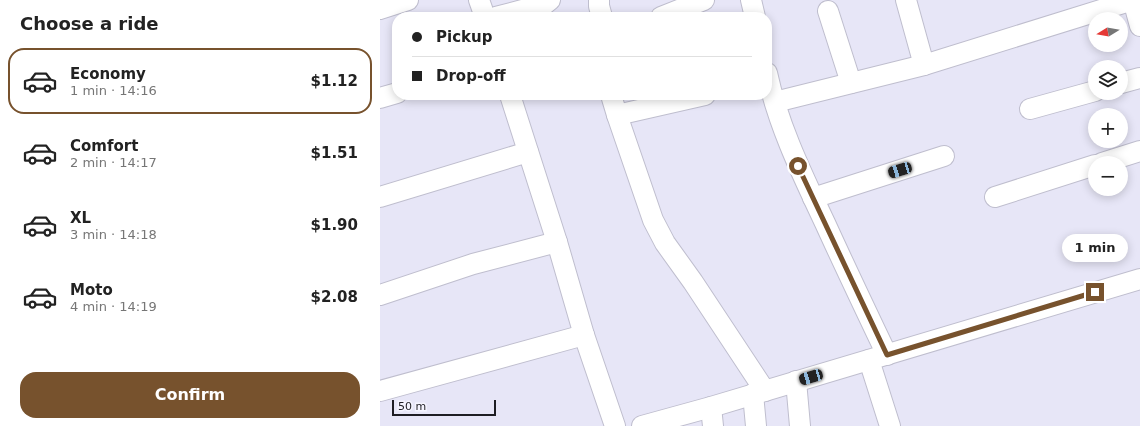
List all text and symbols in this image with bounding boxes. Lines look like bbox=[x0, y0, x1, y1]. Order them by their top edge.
north arrow bbox=[1088, 12, 1128, 52]
map controls bbox=[1088, 12, 1128, 196]
text: Choose a ride bbox=[20, 13, 159, 34]
text: Pickup bbox=[436, 28, 492, 46]
button: layers bbox=[1088, 60, 1128, 100]
icon: car bbox=[22, 63, 58, 99]
text: Economy bbox=[70, 65, 146, 83]
text: Drop-off bbox=[436, 67, 506, 85]
text: $1.12 bbox=[311, 72, 358, 90]
text: 1 min · 14:16 bbox=[70, 83, 157, 98]
button: + bbox=[1088, 108, 1128, 148]
icon: car bbox=[22, 135, 58, 171]
text: Comfort bbox=[70, 137, 138, 155]
text: $1.51 bbox=[311, 144, 358, 162]
text: 2 min · 14:17 bbox=[70, 155, 157, 170]
button: − bbox=[1088, 156, 1128, 196]
route start bbox=[789, 157, 807, 175]
car bbox=[887, 161, 913, 179]
icon: car bbox=[22, 207, 58, 243]
text: XL bbox=[70, 209, 91, 227]
text: $1.90 bbox=[311, 216, 358, 234]
text: 3 min · 14:18 bbox=[70, 227, 157, 242]
callout: 1 min bbox=[1062, 234, 1128, 262]
text: 1 min bbox=[1075, 240, 1115, 255]
icon: car bbox=[22, 279, 58, 315]
text: Moto bbox=[70, 281, 113, 299]
route end bbox=[1086, 283, 1104, 301]
text: $2.08 bbox=[311, 288, 358, 306]
text: 4 min · 14:19 bbox=[70, 299, 157, 314]
car bbox=[798, 368, 824, 386]
button: Confirm bbox=[20, 372, 360, 418]
scale bar bbox=[392, 398, 496, 417]
text: 50 m bbox=[398, 400, 426, 413]

